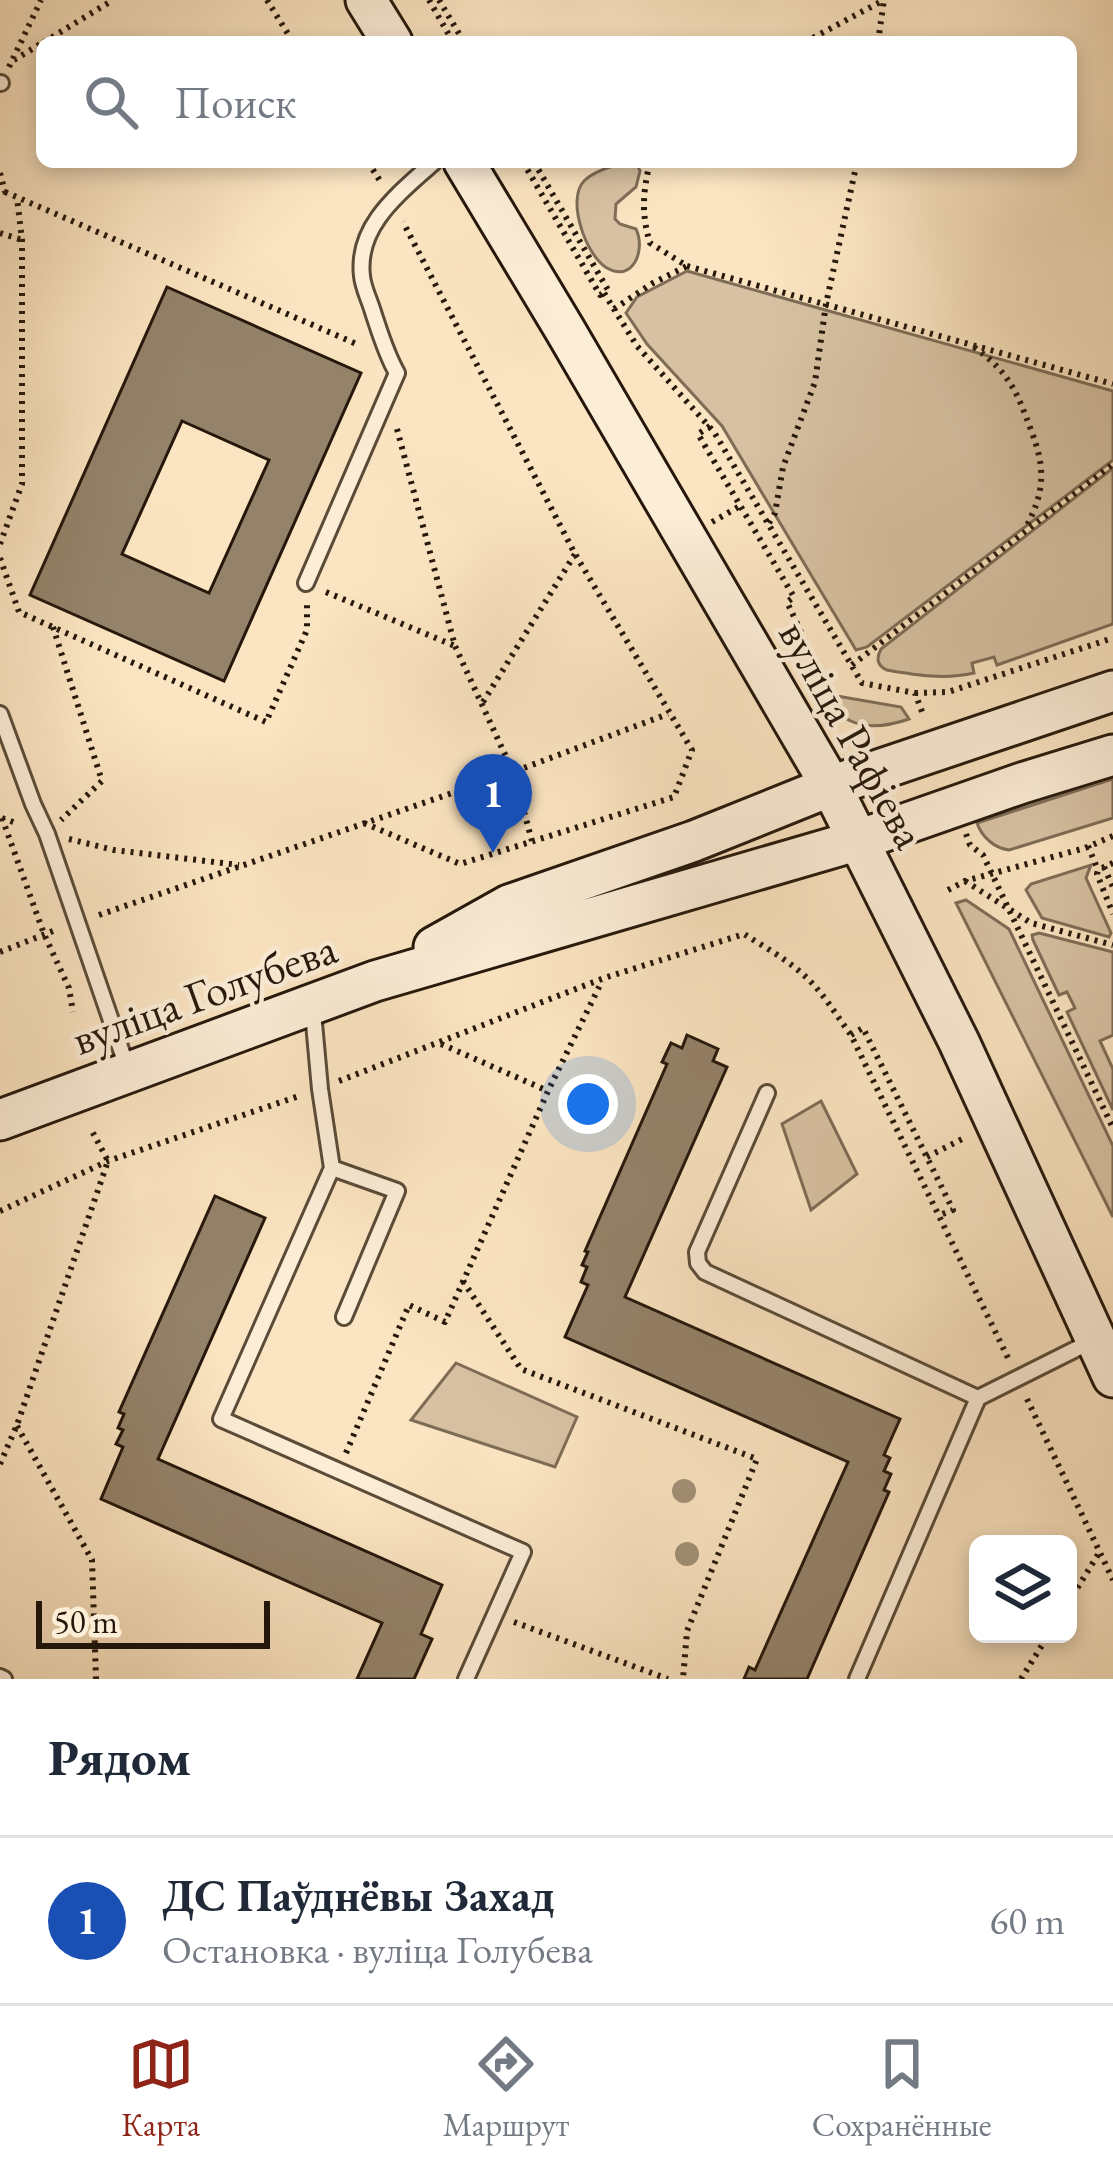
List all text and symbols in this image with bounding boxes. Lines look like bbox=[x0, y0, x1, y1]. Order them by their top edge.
search box bbox=[36, 36, 1077, 168]
icon: search bbox=[78, 69, 144, 135]
text: Поиск bbox=[174, 73, 296, 131]
street label: вуліца Рафіева bbox=[766, 610, 940, 858]
pin: 1 bbox=[454, 754, 532, 853]
street label: вуліца Голубева bbox=[64, 918, 344, 1068]
your location bbox=[558, 1074, 618, 1134]
map controls bbox=[969, 1535, 1077, 1643]
button: layers bbox=[969, 1535, 1077, 1643]
scale bar bbox=[36, 1595, 270, 1648]
text: 50 m bbox=[54, 1600, 118, 1643]
text: Рядом bbox=[48, 1724, 191, 1790]
text: ДС Паўднёвы Захад bbox=[162, 1866, 555, 1924]
text: 1 bbox=[77, 1895, 97, 1946]
text: 60 m bbox=[989, 1895, 1065, 1946]
text: Остановка · вуліца Голубева bbox=[162, 1924, 593, 1975]
tab: Карта bbox=[121, 2031, 200, 2146]
tab: Маршрут bbox=[443, 2031, 569, 2146]
tab: Сохранённые bbox=[812, 2031, 992, 2146]

